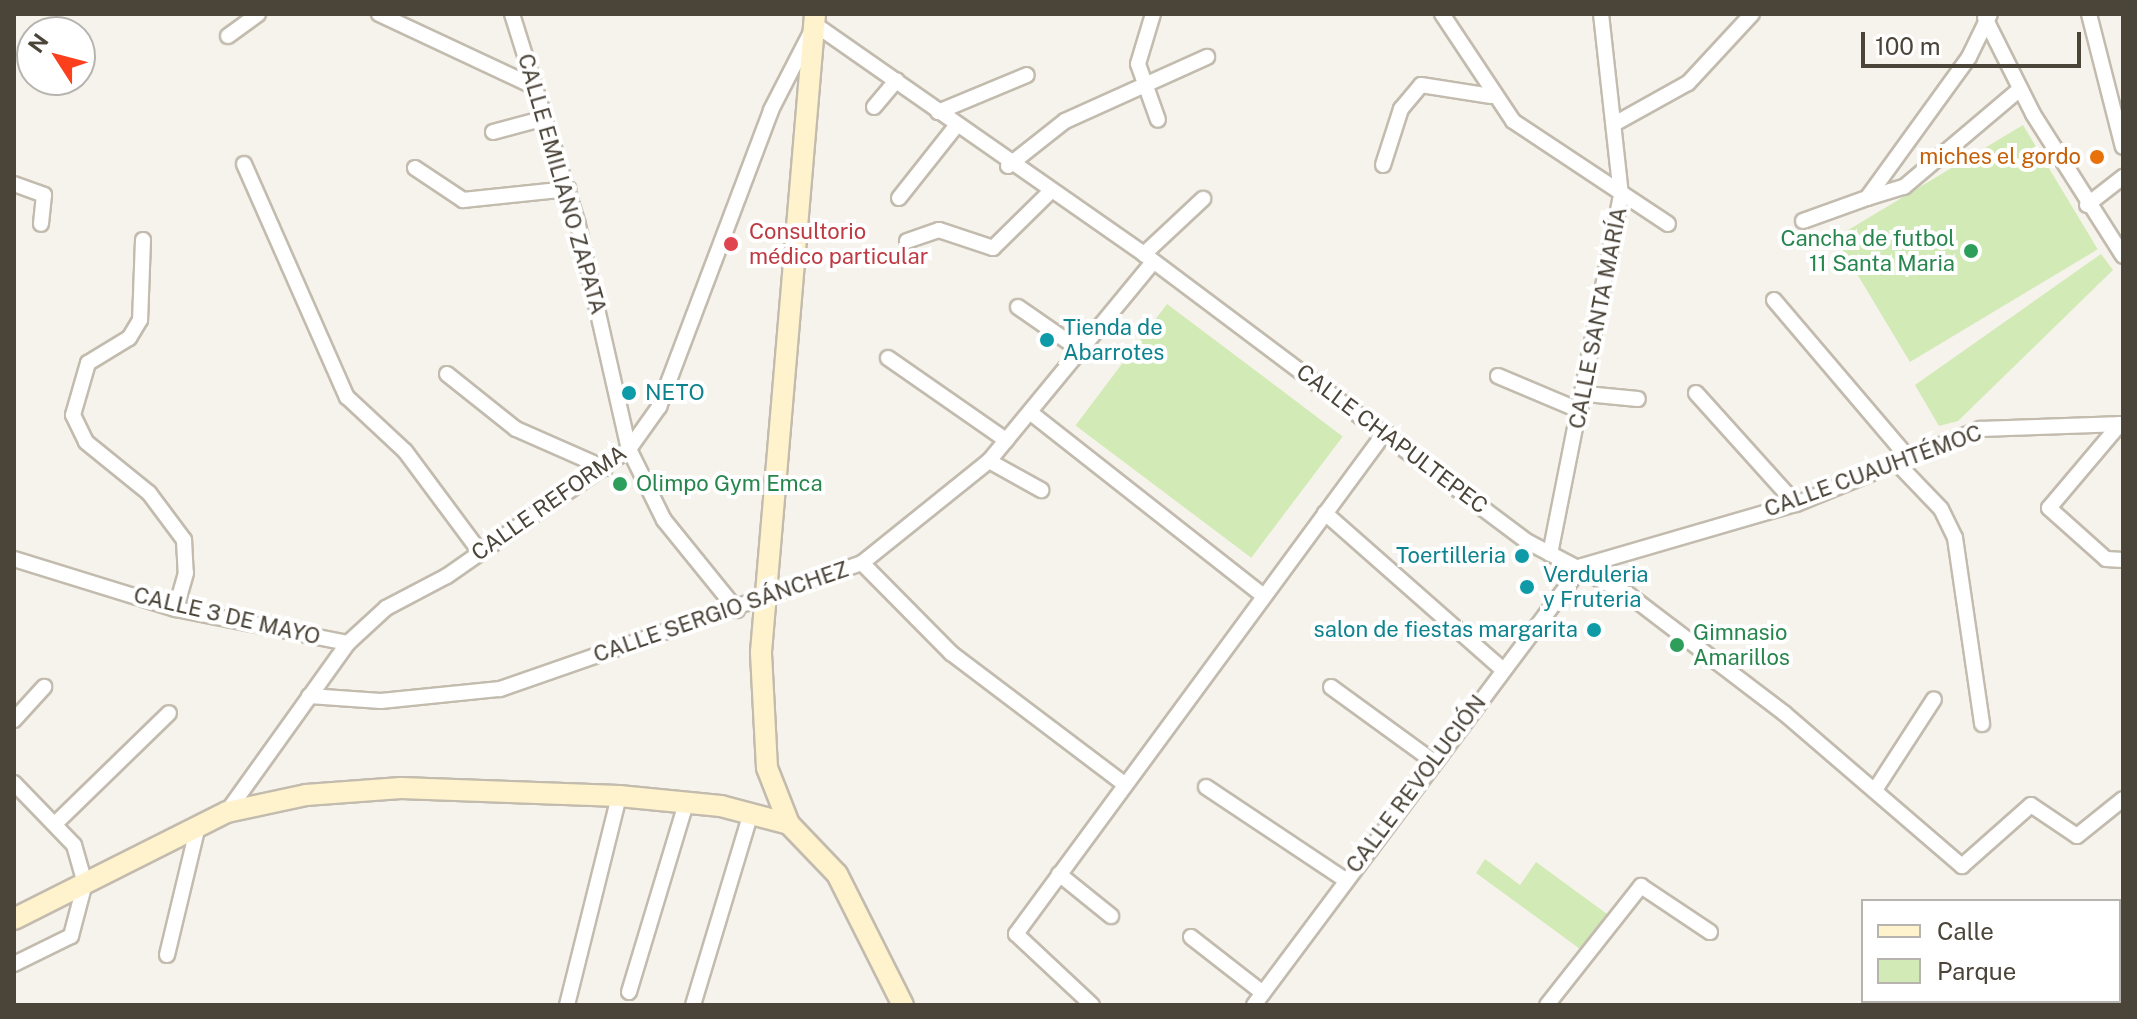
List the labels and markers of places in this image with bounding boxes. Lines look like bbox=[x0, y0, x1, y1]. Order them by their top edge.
place label: miches el gordo bbox=[1919, 144, 2081, 170]
marker: miches el gordo bbox=[2088, 148, 2106, 166]
place label: Consultorio médico particular bbox=[749, 218, 928, 270]
place label: Cancha de futbol 11 Santa Maria bbox=[1780, 225, 1955, 276]
marker: Consultorio médico particular bbox=[720, 233, 742, 255]
marker: Cancha de futbol 11 Santa Maria bbox=[1962, 242, 1980, 260]
place label: Tienda de Abarrotes bbox=[1063, 314, 1165, 366]
marker: Tienda de Abarrotes bbox=[1038, 331, 1056, 349]
place label: NETO bbox=[645, 380, 705, 406]
marker: NETO bbox=[620, 384, 638, 402]
place label: Olimpo Gym Emca bbox=[636, 471, 823, 497]
marker: Olimpo Gym Emca bbox=[611, 475, 629, 493]
place label: Toertilleria bbox=[1396, 543, 1506, 569]
marker: Toertilleria bbox=[1513, 547, 1531, 565]
place label: Verduleria y Fruteria bbox=[1543, 561, 1649, 612]
marker: Verduleria y Fruteria bbox=[1518, 578, 1536, 596]
place label: salon de fiestas margarita bbox=[1313, 617, 1578, 643]
place label: Gimnasio Amarillos bbox=[1693, 619, 1790, 670]
marker: salon de fiestas margarita bbox=[1585, 621, 1603, 639]
marker: Gimnasio Amarillos bbox=[1668, 636, 1686, 654]

